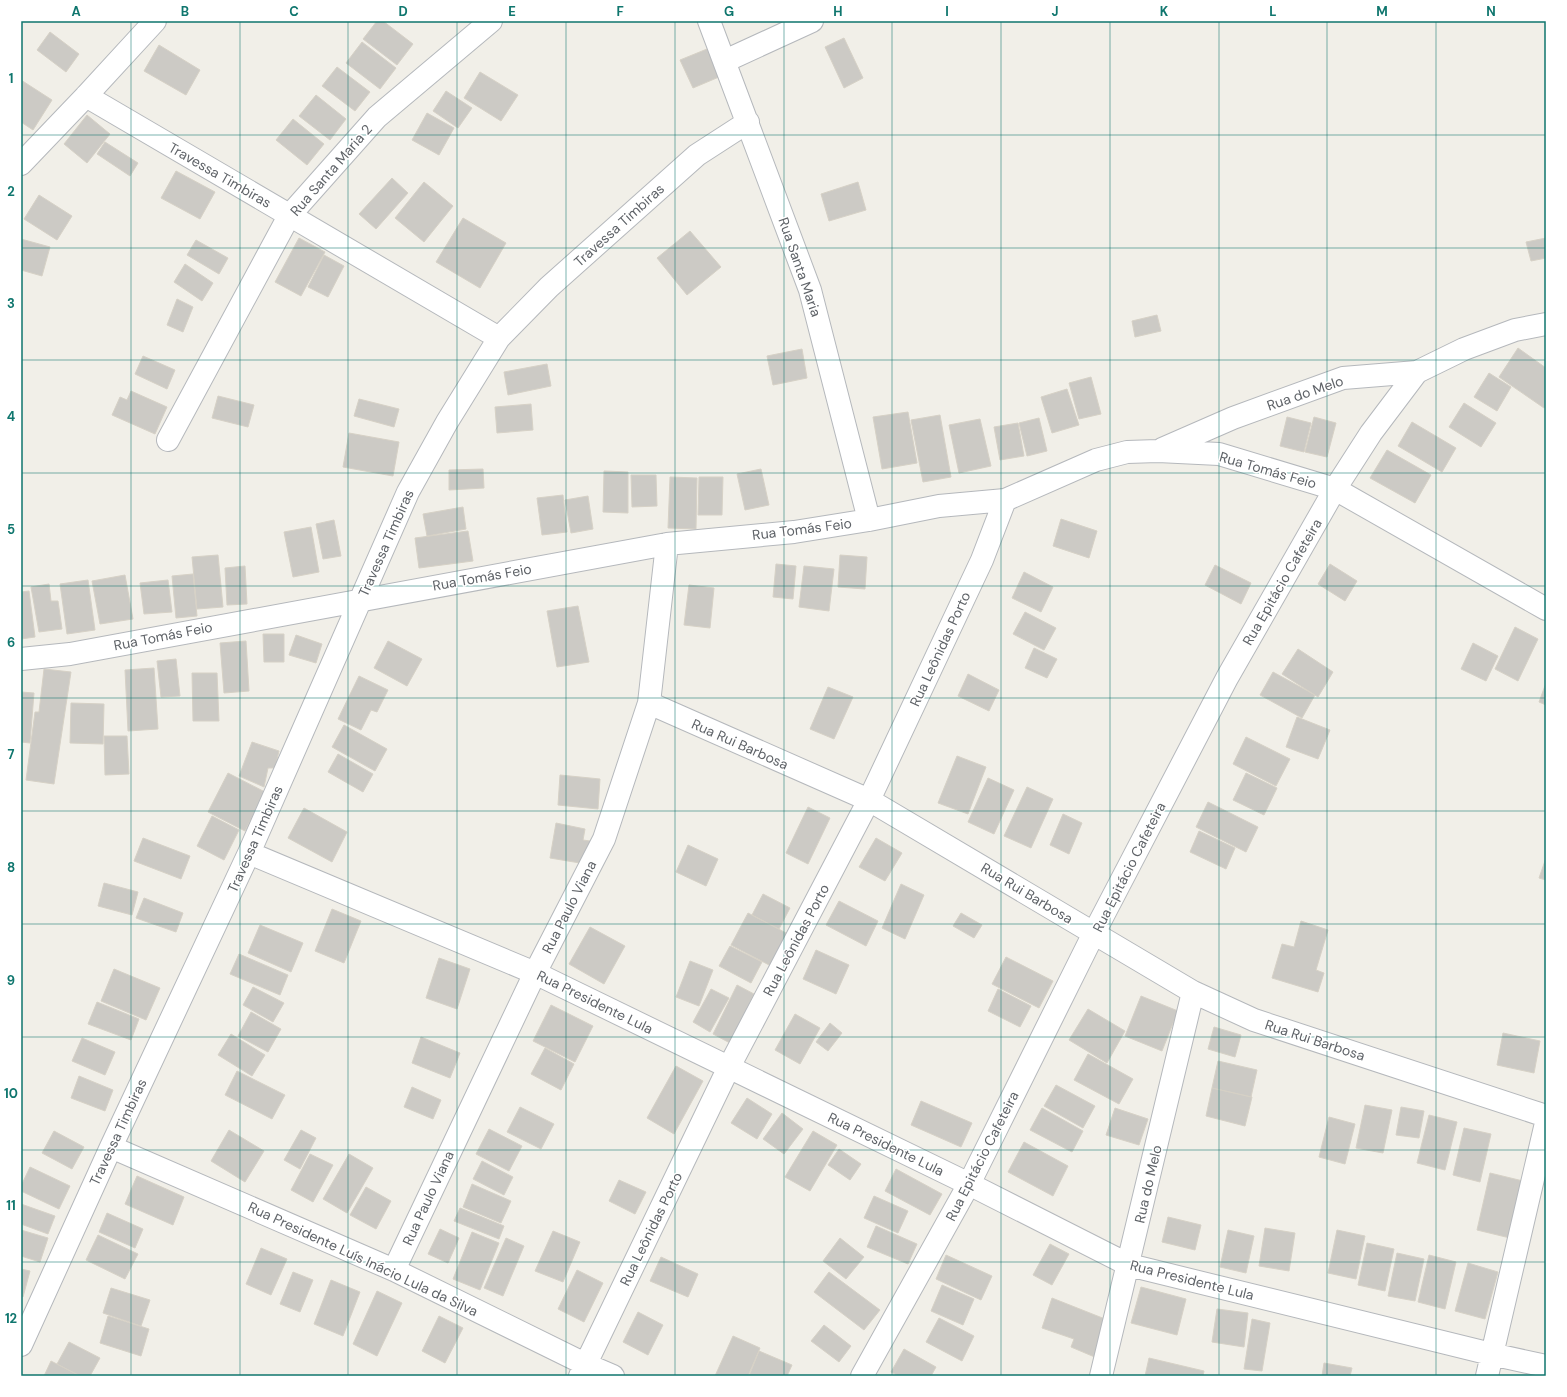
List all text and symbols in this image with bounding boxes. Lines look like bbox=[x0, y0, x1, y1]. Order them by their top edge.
text: A bbox=[71, 3, 81, 20]
text: B bbox=[181, 3, 189, 20]
text: C bbox=[289, 3, 299, 20]
text: D bbox=[398, 3, 408, 20]
text: E bbox=[508, 3, 516, 20]
text: F bbox=[616, 3, 624, 20]
text: G bbox=[724, 3, 734, 20]
text: H bbox=[833, 3, 843, 20]
text: I bbox=[945, 3, 949, 20]
text: J bbox=[1051, 3, 1059, 20]
text: K bbox=[1160, 3, 1169, 20]
text: L bbox=[1269, 3, 1277, 20]
text: M bbox=[1376, 3, 1388, 20]
text: N bbox=[1486, 3, 1496, 20]
text: 1 bbox=[9, 70, 13, 87]
street label: Rua Santa Maria 2 bbox=[286, 120, 376, 220]
street label: Travessa Timbiras bbox=[165, 138, 275, 212]
street label: Travessa Timbiras bbox=[570, 180, 668, 270]
text: 2 bbox=[7, 183, 15, 200]
street label: Rua Santa Maria bbox=[775, 215, 825, 319]
text: 3 bbox=[7, 295, 15, 312]
street label: Rua do Melo bbox=[1264, 372, 1346, 414]
text: 4 bbox=[7, 408, 15, 425]
street label: Rua Tomás Feio bbox=[1217, 448, 1319, 492]
street label: Travessa Timbiras bbox=[354, 487, 418, 599]
street label: Rua Tomás Feio bbox=[751, 514, 853, 544]
street label: Rua Epitácio Cafeteira bbox=[1238, 515, 1326, 649]
text: 5 bbox=[7, 521, 15, 538]
street label: Rua Tomás Feio bbox=[431, 559, 533, 595]
street label: Rua Leônidas Porto bbox=[906, 589, 974, 709]
street label: Rua Tomás Feio bbox=[112, 618, 214, 654]
text: 6 bbox=[7, 634, 15, 651]
street label: Rua Rui Barbosa bbox=[689, 715, 791, 773]
text: 7 bbox=[8, 746, 15, 763]
street label: Travessa Timbiras bbox=[223, 783, 287, 895]
street label: Rua Epitácio Cafeteira bbox=[1088, 799, 1170, 935]
street label: Rua Paulo Viana bbox=[538, 857, 600, 957]
street label: Rua Rui Barbosa bbox=[978, 858, 1076, 928]
text: 8 bbox=[7, 859, 15, 876]
street label: Rua Leônidas Porto bbox=[759, 881, 833, 999]
street label: Rua Presidente Lula bbox=[534, 966, 656, 1038]
text: 9 bbox=[7, 972, 15, 989]
street label: Rua Rui Barbosa bbox=[1263, 1015, 1367, 1065]
street label: Travessa Timbiras bbox=[85, 1076, 151, 1188]
text: 10 bbox=[4, 1085, 18, 1102]
street label: Rua Epitácio Cafeteira bbox=[941, 1088, 1023, 1224]
street label: Rua Presidente Lula bbox=[825, 1108, 947, 1180]
street label: Rua do Melo bbox=[1130, 1143, 1166, 1225]
street label: Rua Paulo Viana bbox=[398, 1148, 458, 1248]
street label: Rua Leônidas Porto bbox=[616, 1169, 686, 1289]
text: 11 bbox=[6, 1197, 16, 1214]
street label: Rua Presidente Luís Inácio Lula da Silva bbox=[245, 1198, 481, 1320]
street label: Rua Presidente Lula bbox=[1128, 1256, 1256, 1304]
text: 12 bbox=[5, 1310, 17, 1327]

